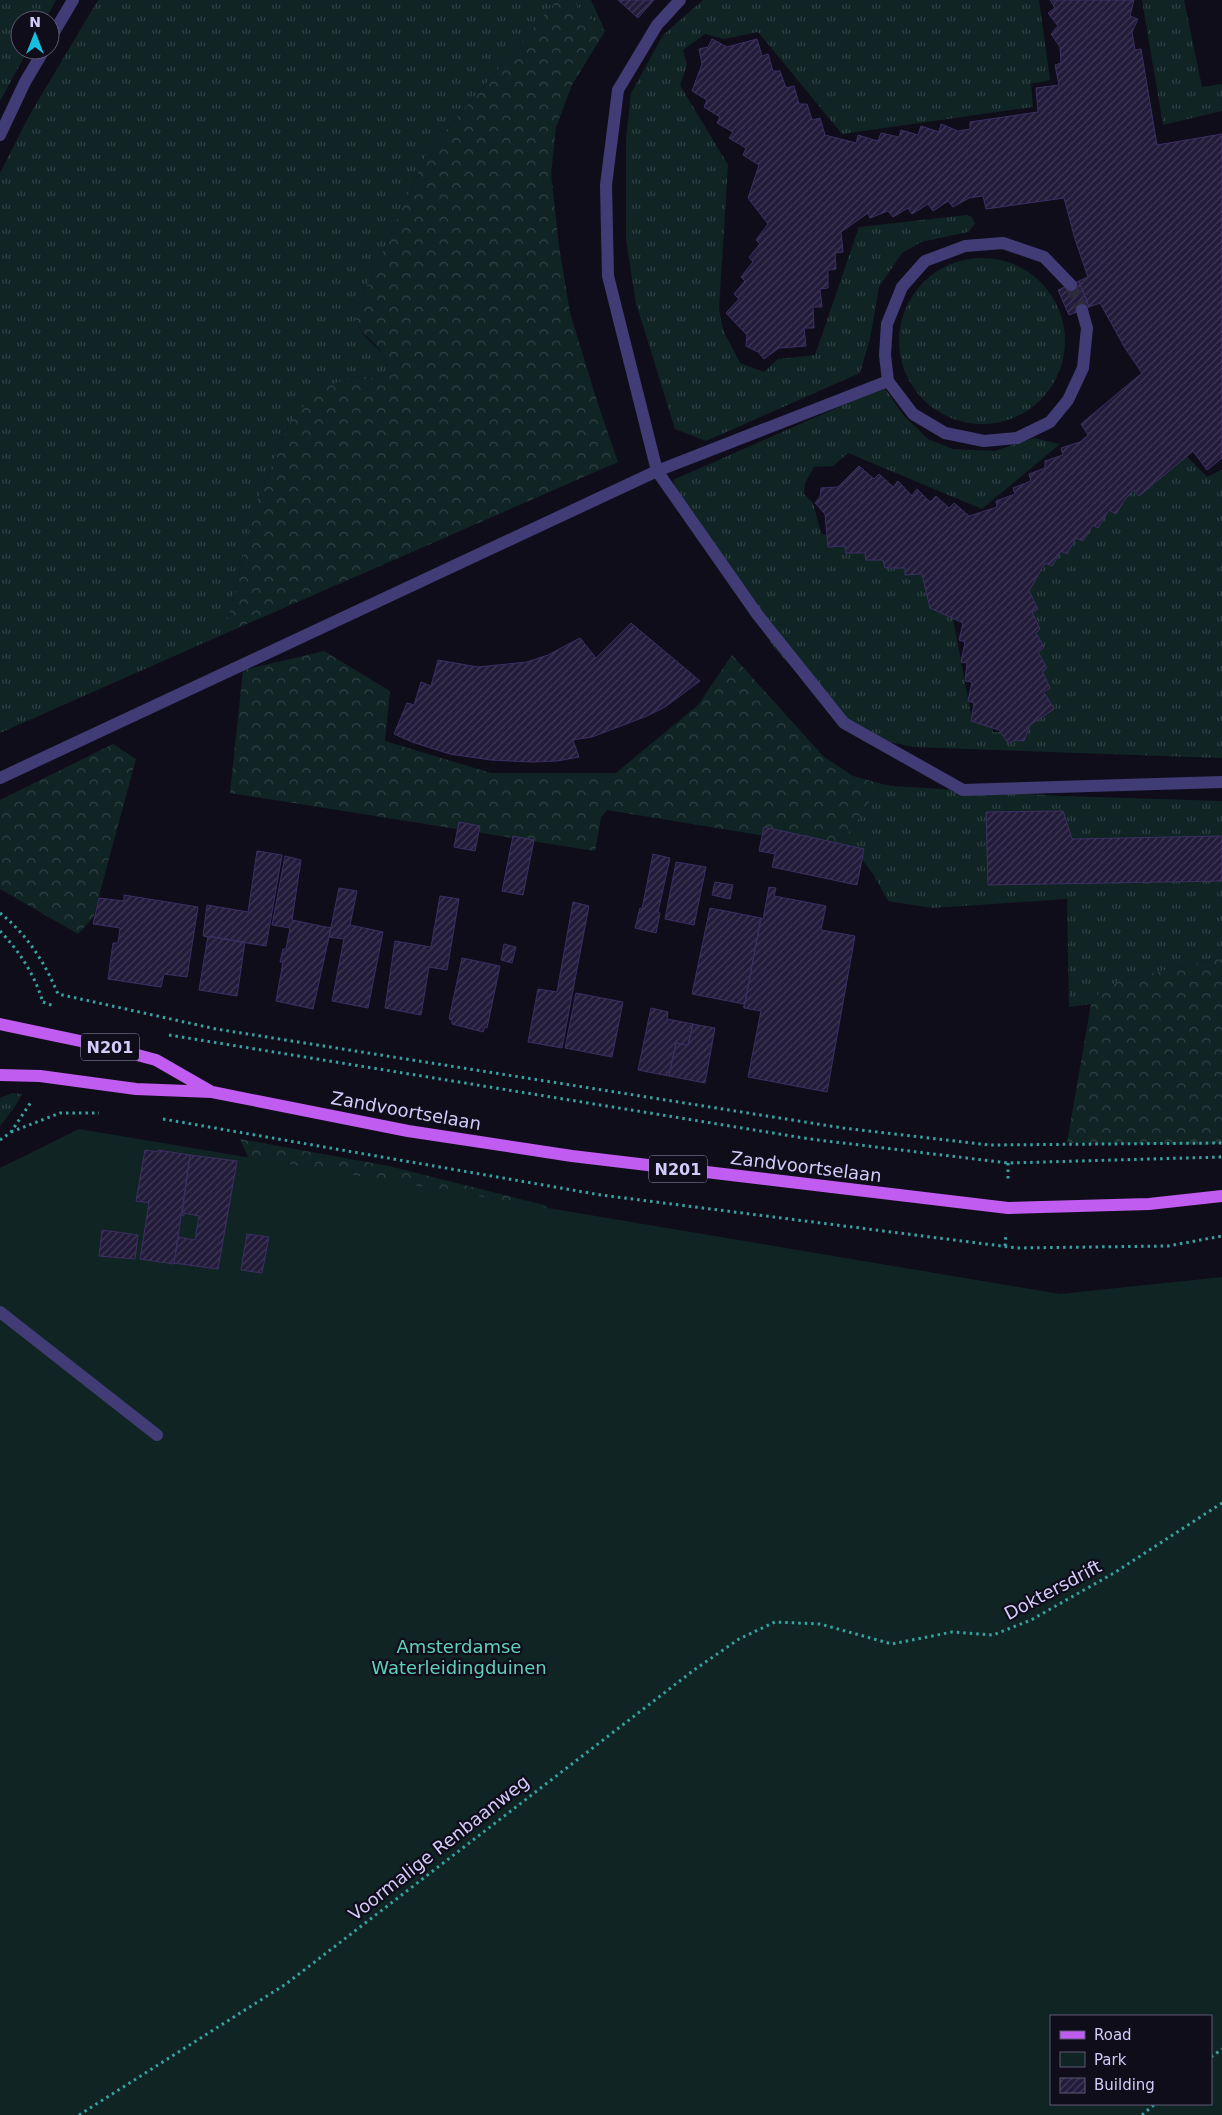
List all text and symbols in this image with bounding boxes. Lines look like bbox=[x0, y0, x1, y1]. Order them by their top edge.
north arrow bbox=[10, 10, 60, 60]
text: N bbox=[29, 14, 41, 30]
road number: N201 bbox=[81, 1034, 139, 1060]
street label: Zandvoortselaan bbox=[329, 1087, 483, 1134]
street label: Zandvoortselaan bbox=[729, 1147, 883, 1186]
road number: N201 bbox=[649, 1156, 707, 1182]
street label: Doktersdrift bbox=[1001, 1555, 1105, 1624]
park label: Amsterdamse Waterleidingduinen bbox=[371, 1636, 547, 1678]
street label: Voormalige Renbaanweg bbox=[344, 1771, 533, 1925]
legend bbox=[1050, 2015, 1212, 2105]
text: Road bbox=[1094, 2026, 1132, 2044]
text: Park bbox=[1094, 2051, 1127, 2069]
text: Building bbox=[1094, 2076, 1155, 2094]

